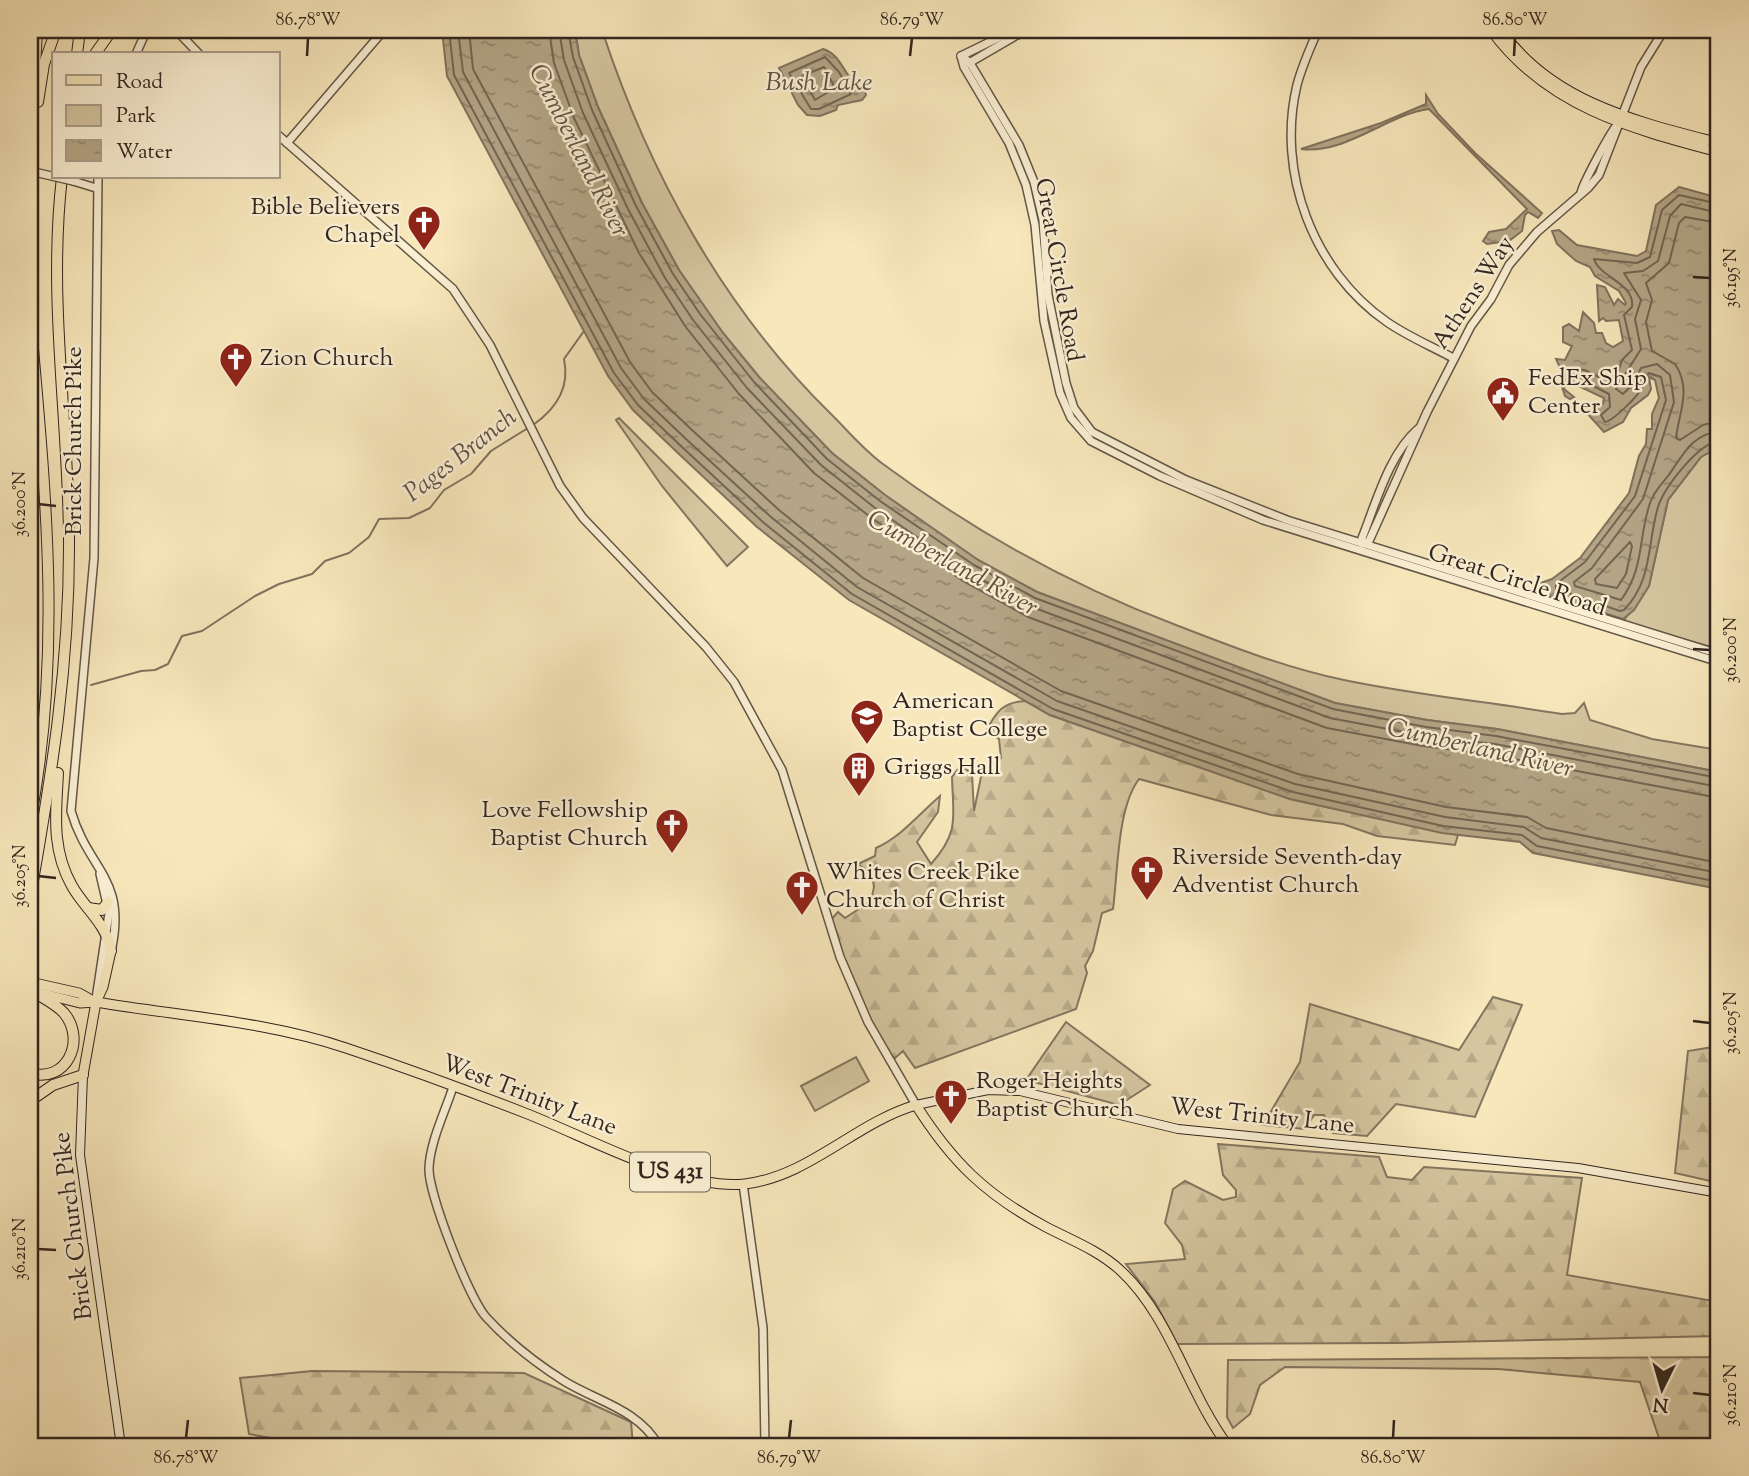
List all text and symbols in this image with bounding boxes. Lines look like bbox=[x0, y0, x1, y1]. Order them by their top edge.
text: 86.78°W bbox=[276, 8, 340, 34]
text: 86.79°W bbox=[880, 8, 944, 34]
text: 86.80°W bbox=[1483, 8, 1547, 34]
legend bbox=[52, 52, 280, 178]
water label: Cumberland River bbox=[518, 58, 638, 244]
water label: Bush Lake bbox=[766, 65, 872, 102]
text: Road bbox=[116, 68, 163, 98]
text: Park bbox=[116, 102, 157, 132]
text: Water bbox=[116, 138, 173, 168]
street label: Great Circle Road bbox=[1025, 175, 1091, 365]
place label: Bible Believers Chapel bbox=[251, 191, 400, 253]
church icon: Bible Believers Chapel bbox=[405, 203, 443, 252]
street label: Athens Way bbox=[1425, 230, 1523, 356]
text: 36.195°N bbox=[1719, 248, 1745, 308]
church icon: Zion Church bbox=[217, 340, 255, 389]
place label: Zion Church bbox=[260, 342, 394, 376]
street label: Brick Church Pike bbox=[58, 346, 92, 536]
place label: FedEx Ship Center bbox=[1528, 362, 1647, 424]
public building icon: FedEx Ship Center bbox=[1484, 374, 1522, 423]
water label: Pages Branch bbox=[397, 400, 526, 512]
text: 36.200°N bbox=[8, 471, 34, 537]
water label: Cumberland River bbox=[860, 502, 1044, 626]
street label: Great Circle Road bbox=[1423, 536, 1611, 626]
text: 36.200°N bbox=[1719, 617, 1745, 683]
place label: American Baptist College bbox=[892, 685, 1048, 747]
school or university icon: American Baptist College bbox=[848, 697, 886, 746]
water label: Cumberland River bbox=[1383, 710, 1577, 788]
building icon: Griggs Hall bbox=[840, 749, 878, 798]
place label: Griggs Hall bbox=[884, 751, 1001, 785]
place label: Love Fellowship Baptist Church bbox=[482, 794, 648, 856]
church icon: Love Fellowship Baptist Church bbox=[653, 806, 691, 855]
place label: Riverside Seventh-day Adventist Church bbox=[1172, 841, 1402, 903]
text: 36.205°N bbox=[8, 844, 34, 908]
church icon: Riverside Seventh-day Adventist Church bbox=[1128, 853, 1166, 902]
place label: Whites Creek Pike Church of Christ bbox=[826, 856, 1020, 918]
church icon: Whites Creek Pike Church of Christ bbox=[783, 868, 821, 917]
text: 36.205°N bbox=[1719, 991, 1745, 1055]
street label: West Trinity Lane bbox=[436, 1047, 622, 1145]
place label: Roger Heights Baptist Church bbox=[976, 1065, 1134, 1127]
church icon: Roger Heights Baptist Church bbox=[932, 1077, 970, 1126]
street label: West Trinity Lane bbox=[1168, 1090, 1356, 1144]
street label: Brick Church Pike bbox=[46, 1130, 102, 1322]
road number: US 431 bbox=[630, 1152, 710, 1191]
text: 36.210°N bbox=[8, 1218, 34, 1280]
north arrow bbox=[1626, 1354, 1696, 1424]
text: 36.210°N bbox=[1719, 1364, 1745, 1426]
text: N bbox=[1652, 1389, 1669, 1418]
text: 86.78°W bbox=[154, 1446, 218, 1472]
text: 86.79°W bbox=[757, 1446, 821, 1472]
text: 86.80°W bbox=[1361, 1446, 1425, 1472]

